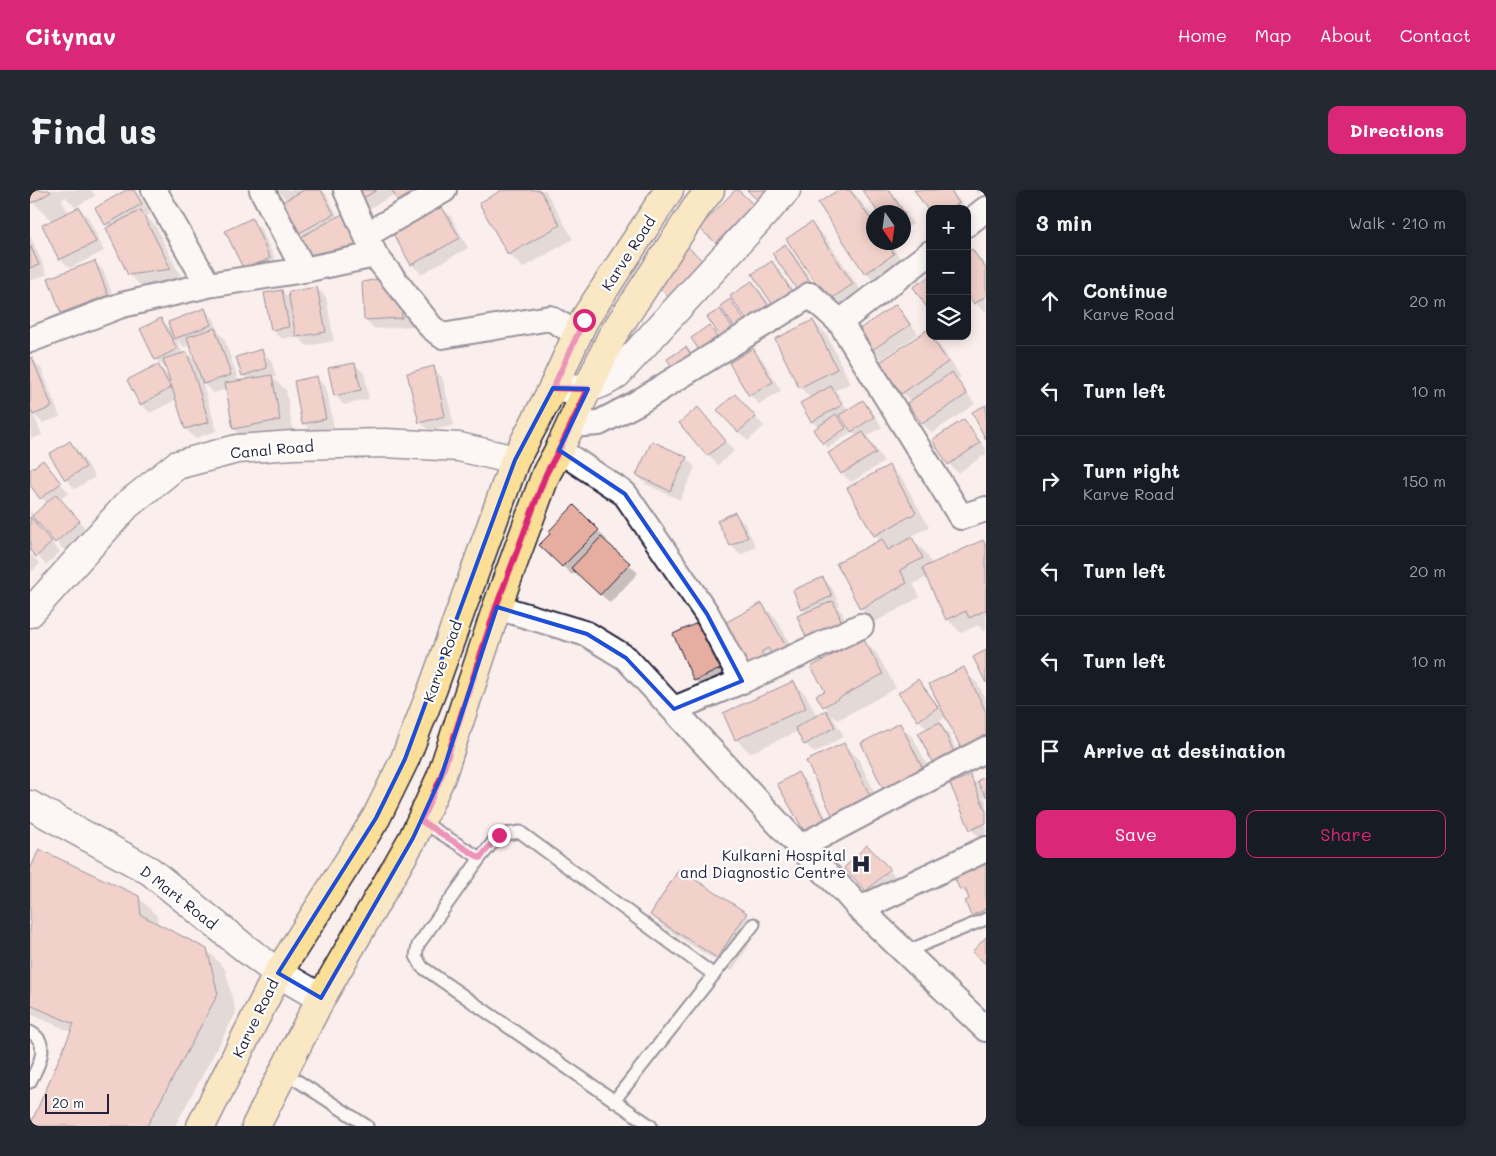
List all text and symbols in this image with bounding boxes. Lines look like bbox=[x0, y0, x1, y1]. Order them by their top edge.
text: Citynav bbox=[25, 20, 116, 51]
text: Home bbox=[1178, 23, 1227, 47]
text: Map bbox=[1255, 23, 1291, 47]
text: About bbox=[1319, 23, 1372, 47]
text: Contact bbox=[1400, 23, 1471, 47]
button: Directions bbox=[1328, 106, 1466, 154]
text: Find us bbox=[30, 107, 157, 153]
north arrow bbox=[866, 205, 911, 250]
map controls bbox=[926, 205, 971, 340]
button: + bbox=[926, 205, 971, 250]
text: 3 min bbox=[1036, 209, 1092, 236]
street label: Karve Road bbox=[596, 212, 660, 294]
text: Walk · 210 m bbox=[1348, 212, 1446, 233]
button: − bbox=[926, 250, 971, 295]
text: Continue bbox=[1083, 278, 1168, 303]
icon: ahead bbox=[1036, 287, 1064, 315]
text: 20 m bbox=[1409, 290, 1446, 311]
button: layers bbox=[926, 295, 971, 340]
text: Karve Road bbox=[1083, 303, 1174, 324]
route start bbox=[573, 309, 596, 332]
icon: left bbox=[1036, 377, 1064, 405]
text: Turn left bbox=[1083, 378, 1166, 403]
text: 10 m bbox=[1411, 380, 1446, 401]
street label: Canal Road bbox=[229, 435, 315, 463]
text: Turn right bbox=[1083, 458, 1180, 483]
icon: right bbox=[1036, 467, 1064, 495]
text: 150 m bbox=[1402, 470, 1446, 491]
text: Karve Road bbox=[1083, 483, 1174, 504]
icon: left bbox=[1036, 557, 1064, 585]
text: Turn left bbox=[1083, 558, 1166, 583]
text: 20 m bbox=[1409, 560, 1446, 581]
street label: Karve Road bbox=[418, 617, 466, 705]
icon: left bbox=[1036, 647, 1064, 675]
text: Turn left bbox=[1083, 648, 1166, 673]
text: 10 m bbox=[1411, 650, 1446, 671]
icon: arrive bbox=[1036, 737, 1064, 765]
text: Arrive at destination bbox=[1083, 738, 1286, 763]
button: Save bbox=[1036, 810, 1236, 858]
button: Share bbox=[1246, 810, 1446, 858]
route end bbox=[488, 824, 511, 847]
place label: Kulkarni Hospital and Diagnostic Centre bbox=[680, 845, 846, 882]
hospital icon: Kulkarni Hospital and Diagnostic Centre bbox=[850, 853, 872, 875]
street label: D Mart Road bbox=[136, 861, 222, 933]
street label: Karve Road bbox=[227, 975, 283, 1061]
scale bar bbox=[45, 1091, 109, 1114]
text: 20 m bbox=[52, 1093, 84, 1112]

